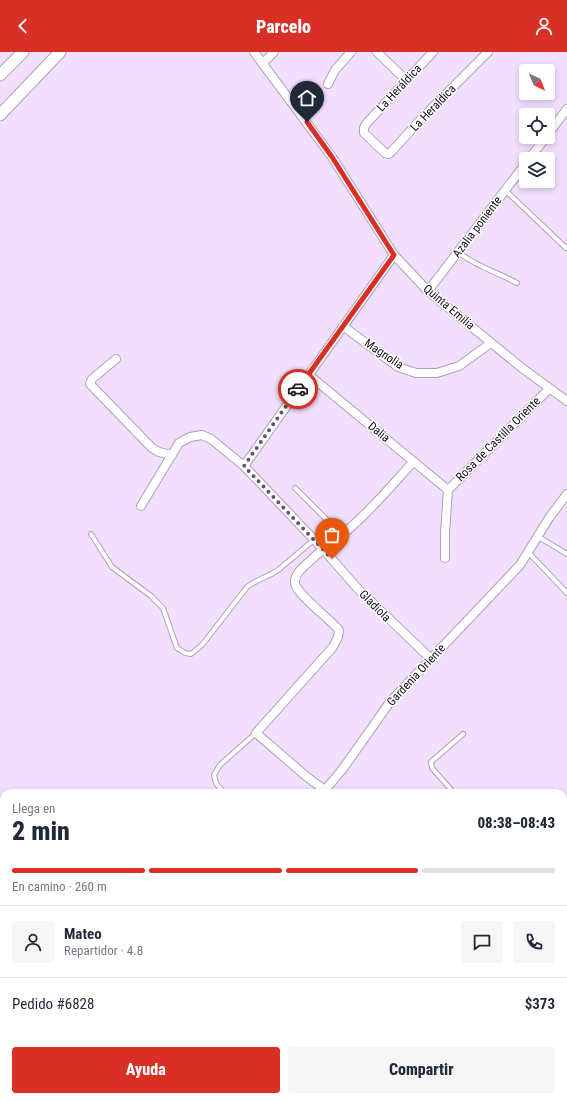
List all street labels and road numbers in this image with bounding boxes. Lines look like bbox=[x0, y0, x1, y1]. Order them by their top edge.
street label: La Heráldica bbox=[374, 61, 424, 114]
street label: La Heraldica bbox=[407, 82, 459, 134]
street label: Azalia poniente bbox=[449, 193, 505, 260]
street label: Quinta Emilia bbox=[421, 282, 478, 333]
street label: Magnolia bbox=[362, 336, 406, 372]
street label: Rosa de Castilla Oriente bbox=[453, 394, 543, 484]
street label: Dalia bbox=[365, 419, 393, 445]
street label: Gladiola bbox=[356, 587, 394, 625]
street label: Gardenia Oriente bbox=[384, 641, 448, 709]

